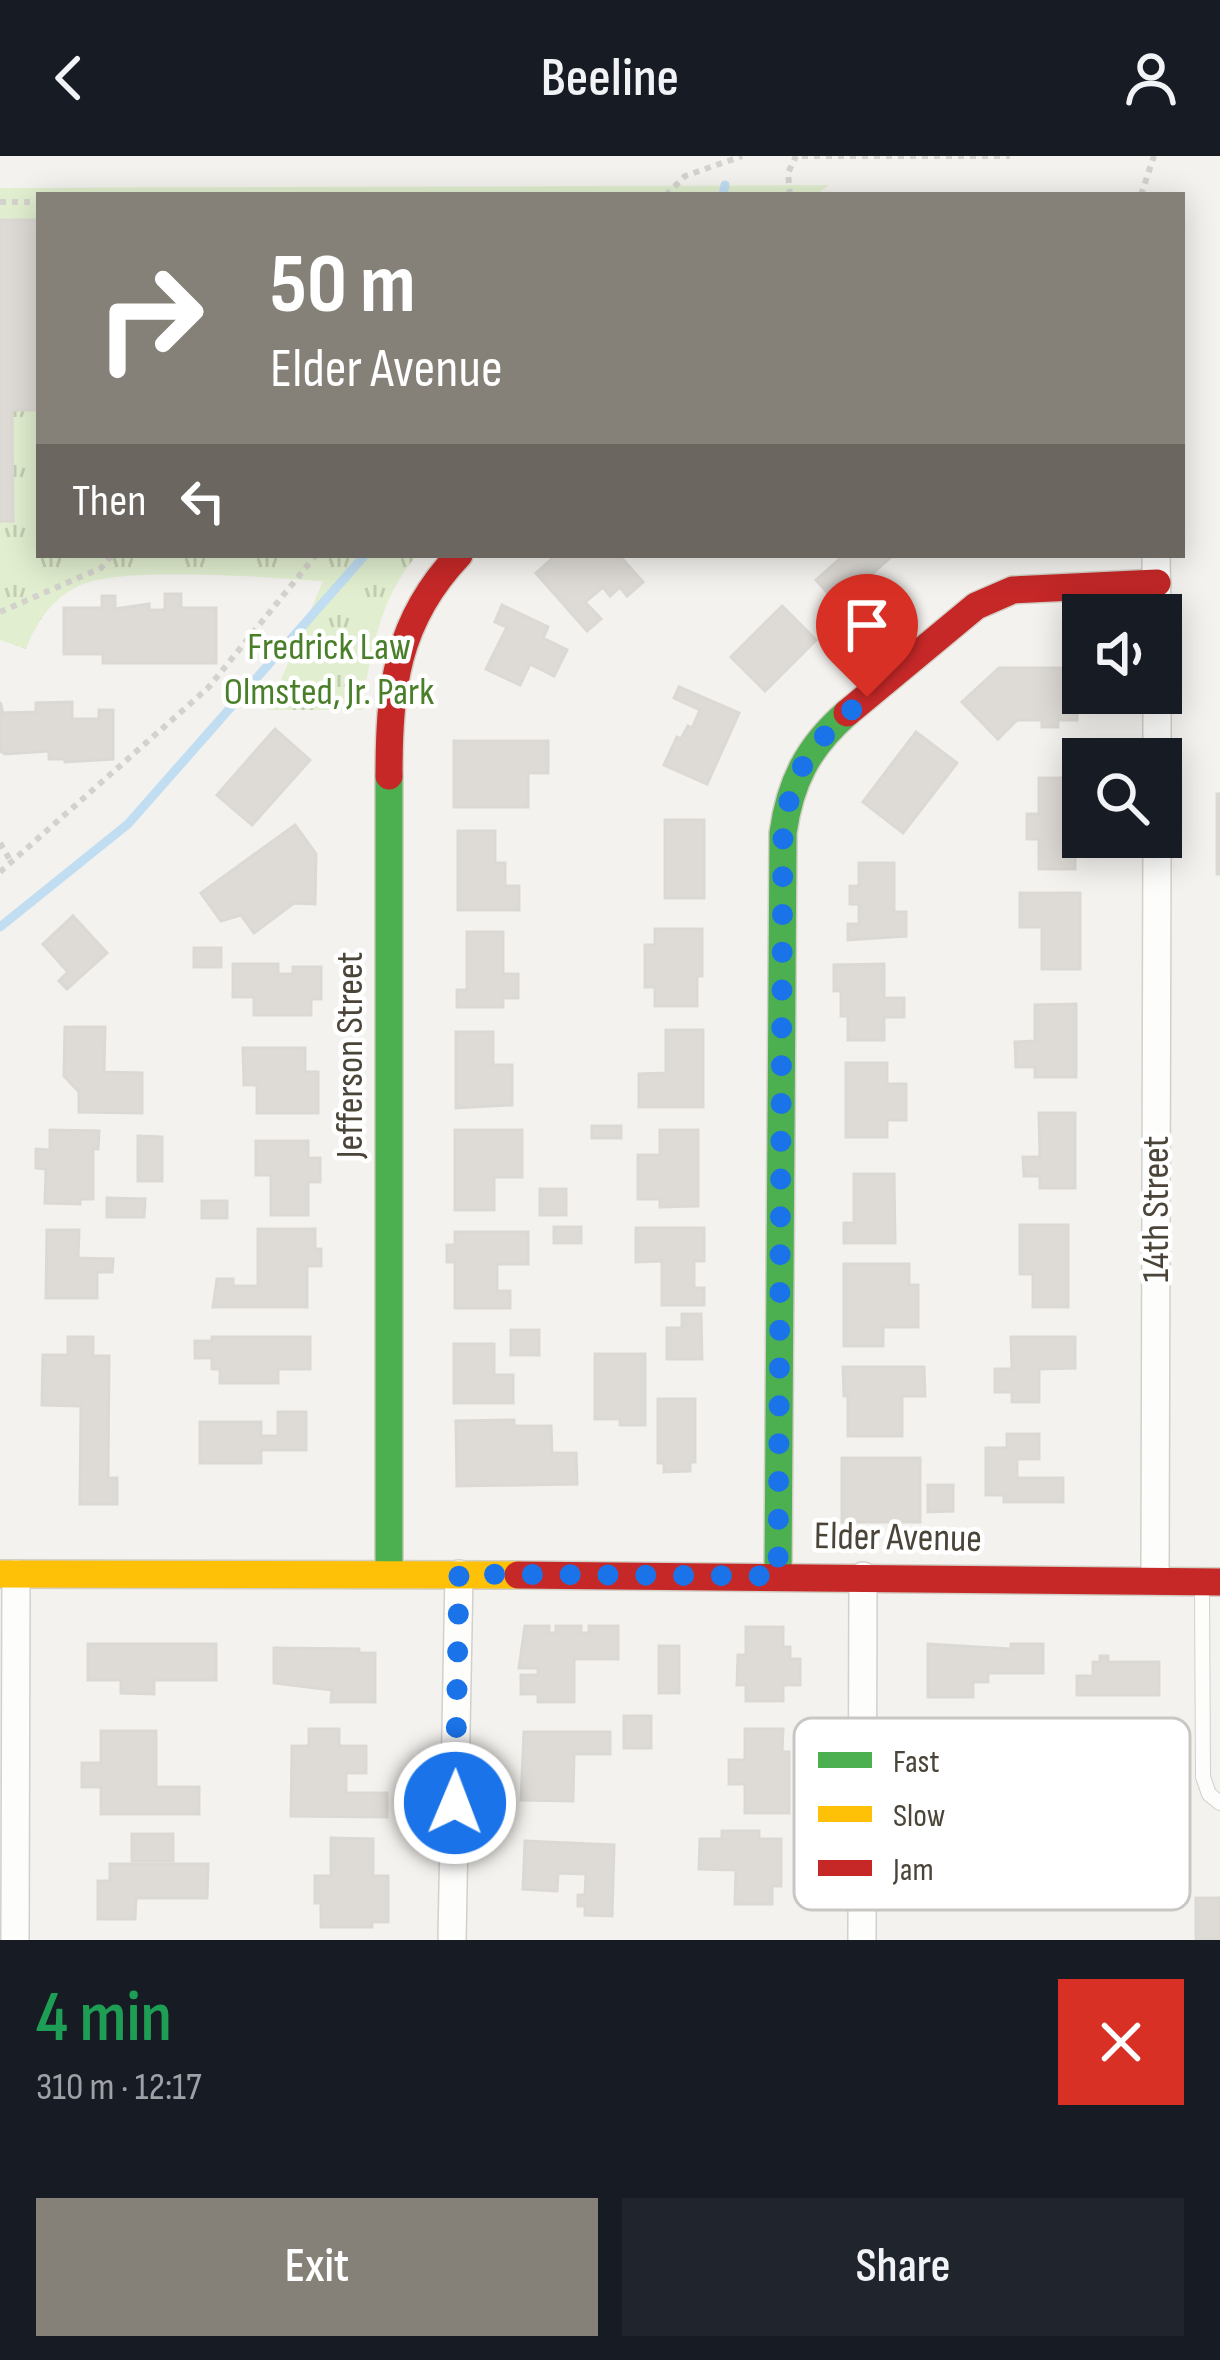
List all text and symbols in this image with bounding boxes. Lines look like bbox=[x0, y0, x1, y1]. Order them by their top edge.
icon: back bbox=[36, 45, 102, 111]
icon: person bbox=[1118, 45, 1184, 111]
text: Beeline bbox=[541, 46, 679, 111]
text: 50 m bbox=[270, 235, 416, 336]
icon: right bbox=[72, 240, 228, 396]
text: Elder Avenue bbox=[270, 337, 503, 402]
icon: left bbox=[170, 468, 236, 534]
text: Then bbox=[72, 474, 146, 529]
pin bbox=[816, 574, 918, 697]
icon: arrive bbox=[834, 592, 900, 658]
map controls bbox=[1062, 594, 1182, 858]
button: sound bbox=[1062, 594, 1182, 714]
park label: Fredrick Law Olmsted, Jr. Park bbox=[224, 624, 434, 716]
button: search bbox=[1062, 738, 1182, 858]
street label: Jefferson Street bbox=[327, 952, 374, 1159]
street label: 14th Street bbox=[1133, 1135, 1180, 1283]
street label: Elder Avenue bbox=[814, 1513, 982, 1563]
legend bbox=[794, 1718, 1190, 1910]
position arrow bbox=[392, 1740, 518, 1866]
text: Fast bbox=[893, 1742, 940, 1782]
text: Slow bbox=[893, 1796, 945, 1836]
text: Jam bbox=[892, 1850, 934, 1890]
text: 4 min bbox=[36, 1975, 172, 2062]
button: close bbox=[1058, 1979, 1184, 2105]
text: 310 m · 12:17 bbox=[36, 2064, 201, 2111]
button: Exit bbox=[36, 2198, 598, 2336]
button: Share bbox=[622, 2198, 1184, 2336]

